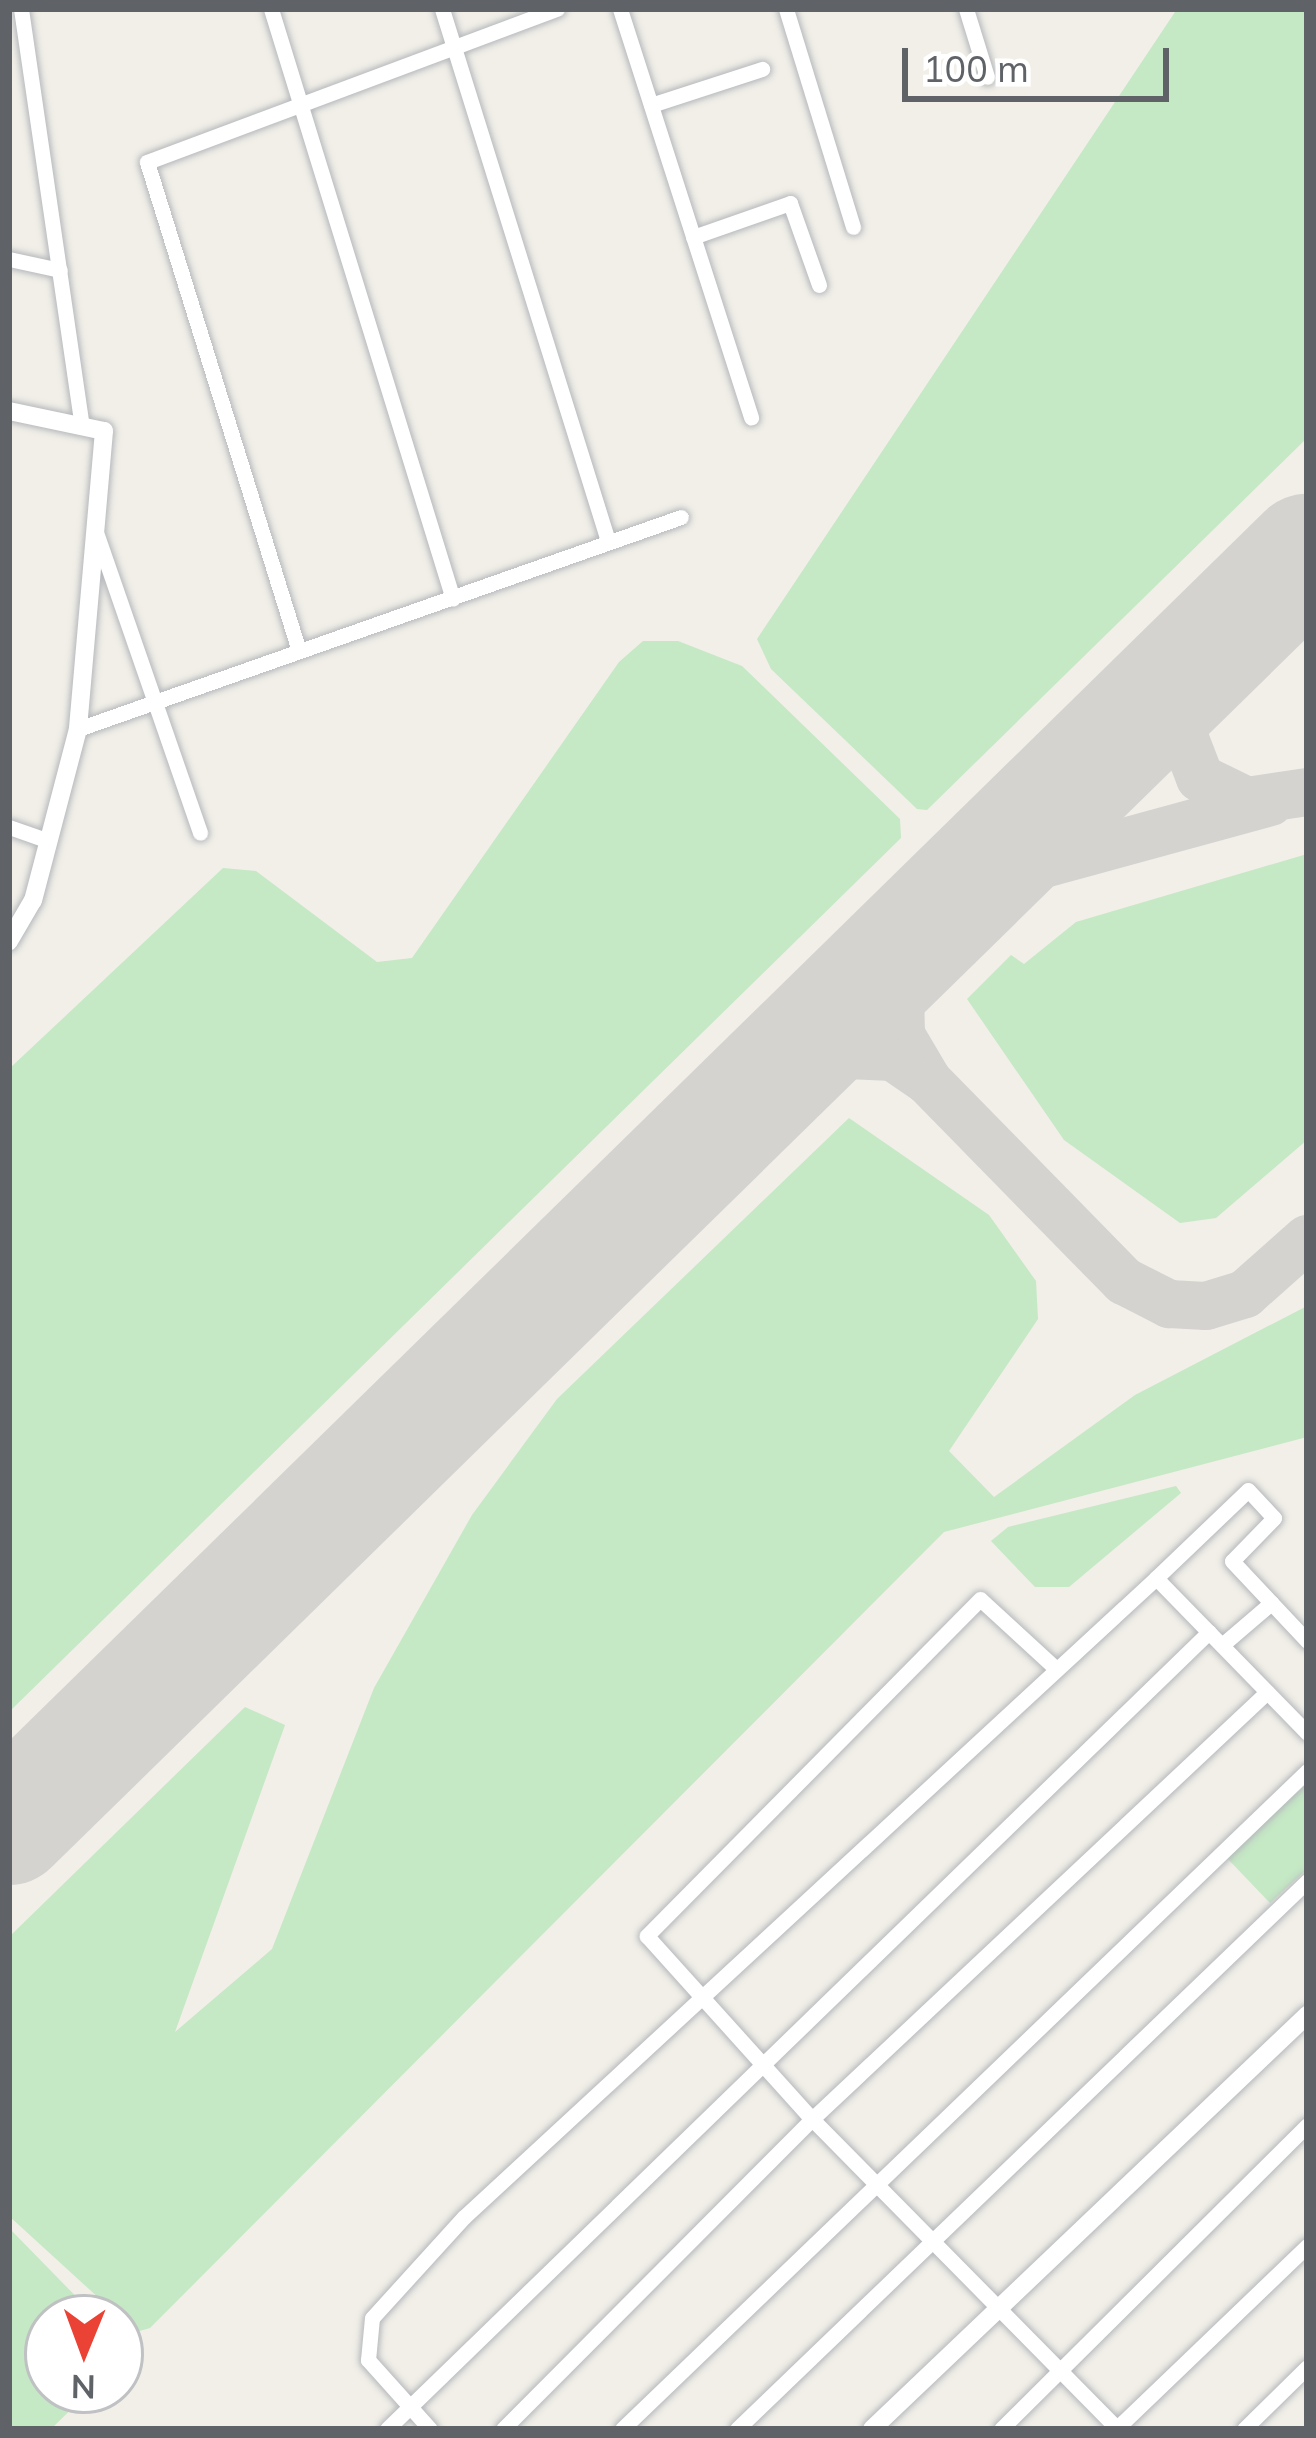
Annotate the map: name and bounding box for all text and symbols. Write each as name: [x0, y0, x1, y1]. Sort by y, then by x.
scale bar: [908, 24, 1175, 98]
text: 100 m: [923, 46, 1029, 91]
north arrow: [24, 2294, 144, 2414]
text: N: [71, 2367, 96, 2408]

